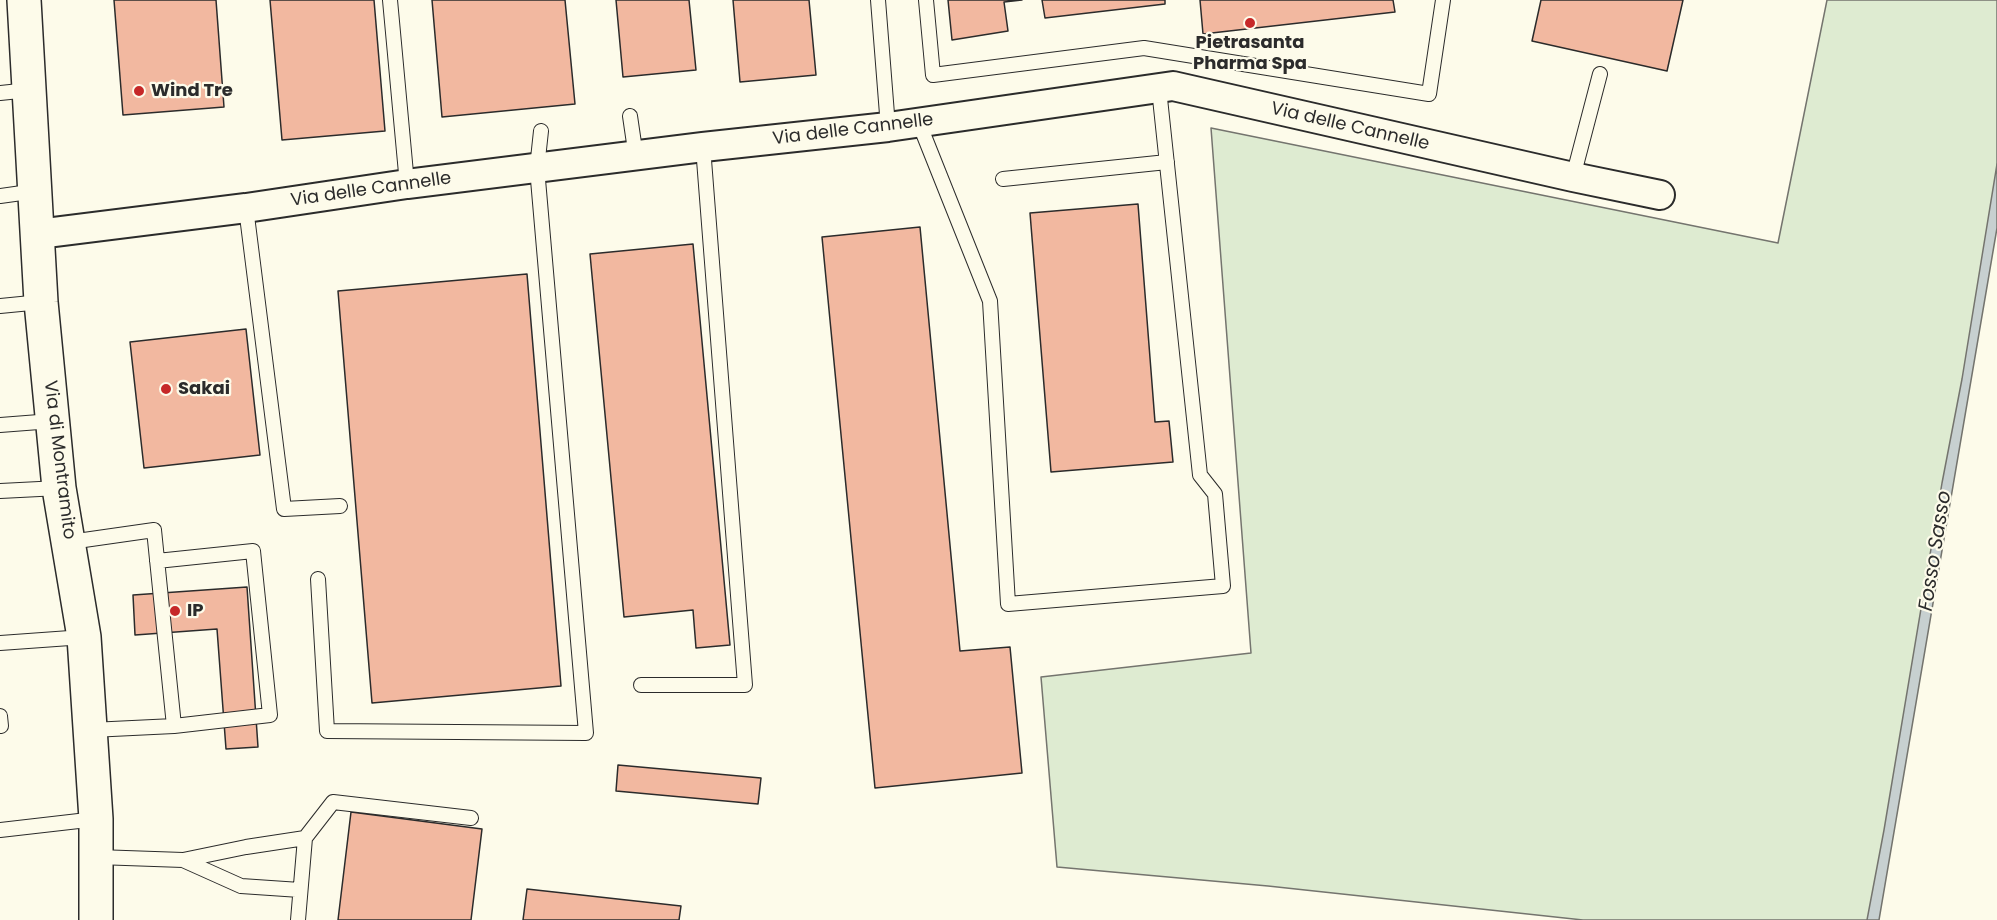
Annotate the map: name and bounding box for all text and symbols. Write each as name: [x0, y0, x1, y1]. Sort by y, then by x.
marker: Pietrasanta Pharma Spa: [1243, 16, 1257, 30]
place label: Pietrasanta Pharma Spa: [1193, 32, 1307, 74]
place label: Wind Tre: [151, 80, 233, 102]
marker: Wind Tre: [132, 84, 146, 98]
street label: Via delle Cannelle: [1269, 98, 1431, 156]
street label: Via delle Cannelle: [771, 109, 935, 151]
street label: Via delle Cannelle: [289, 168, 453, 212]
place label: Sakai: [178, 378, 230, 400]
street label: Via di Montramito: [39, 379, 79, 541]
marker: Sakai: [159, 382, 173, 396]
water label: Fosso Sasso: [1915, 489, 1957, 613]
place label: IP: [187, 600, 204, 622]
marker: IP: [168, 604, 182, 618]

